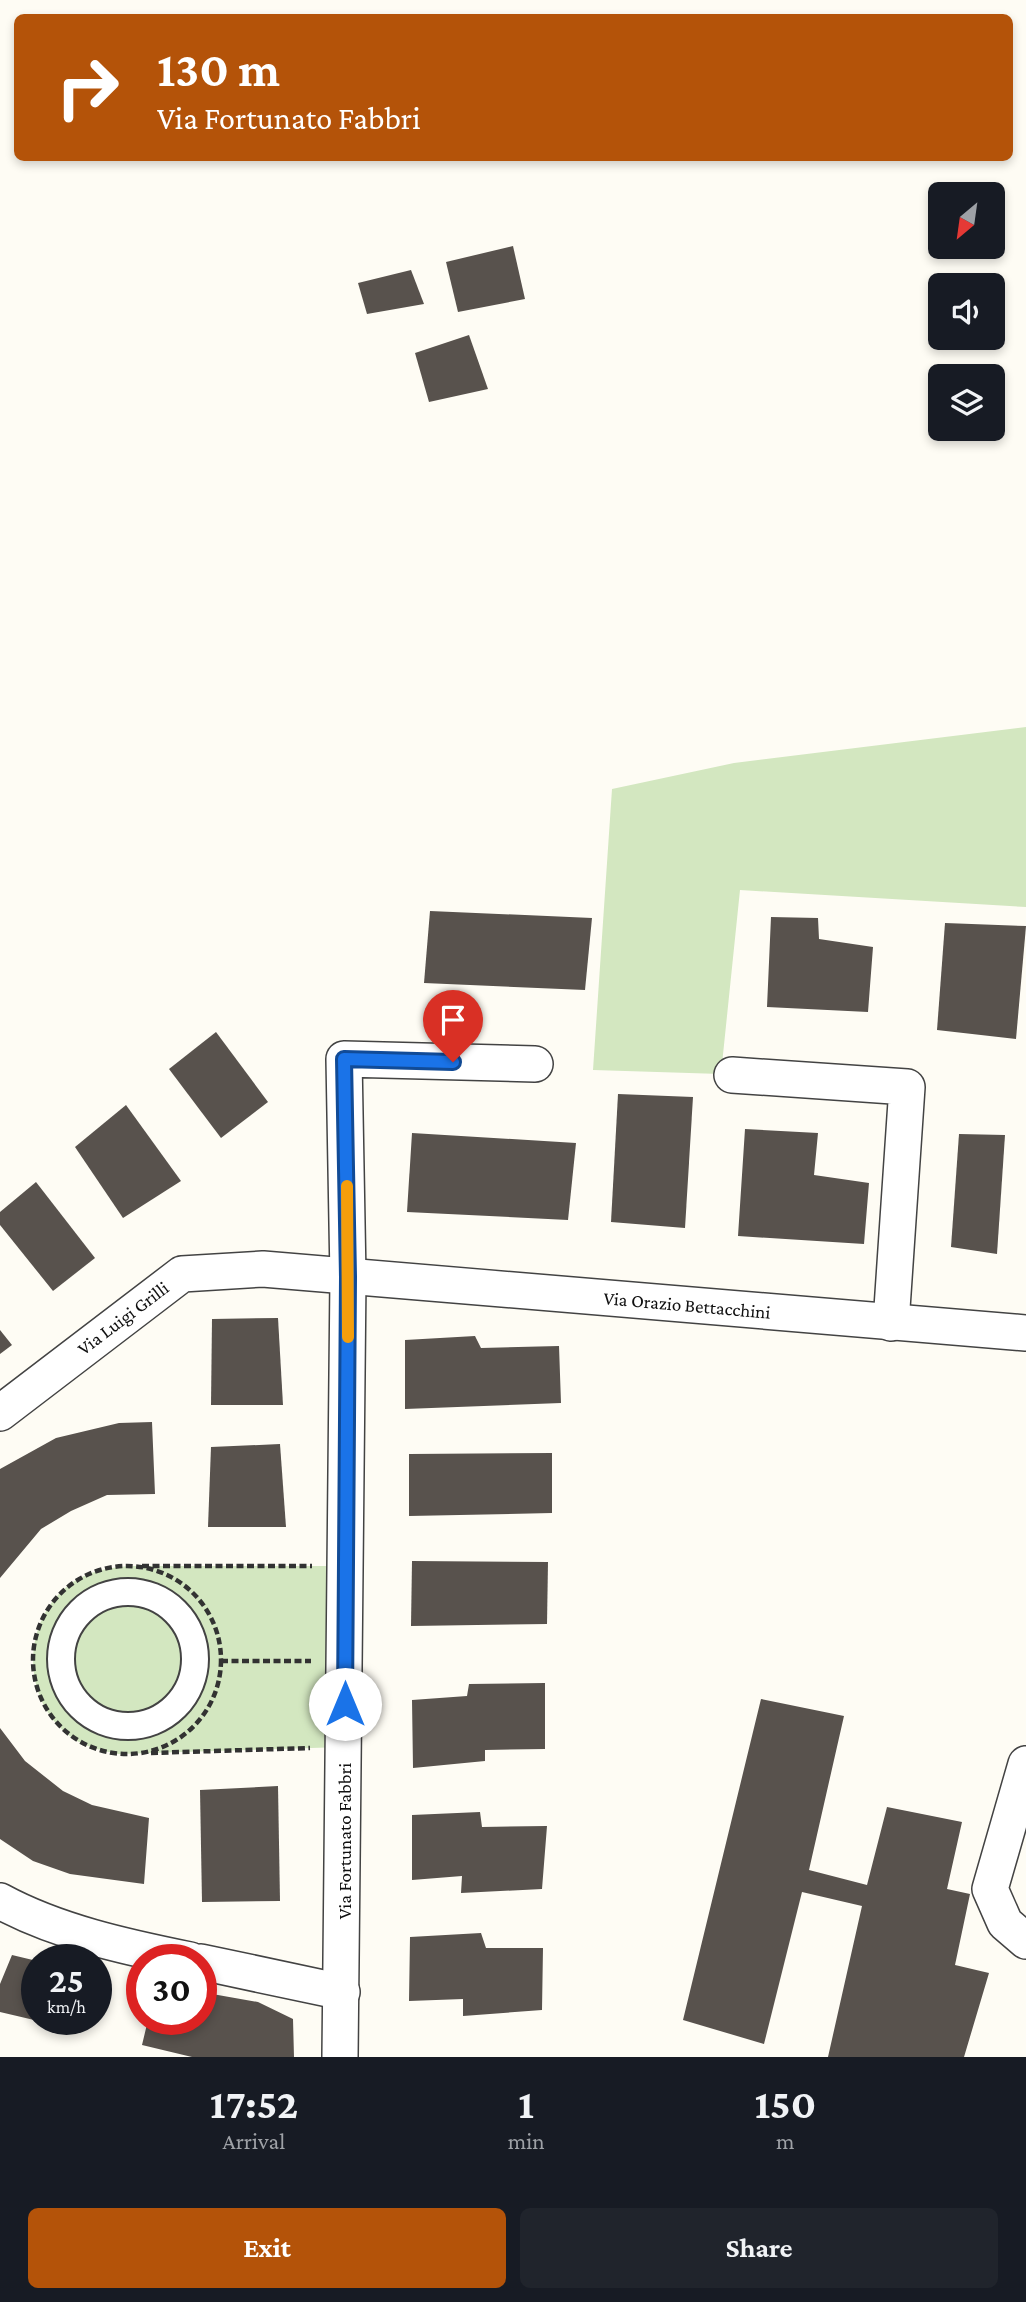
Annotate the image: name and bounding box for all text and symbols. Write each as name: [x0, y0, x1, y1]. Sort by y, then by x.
icon: right: [42, 42, 133, 133]
text: 130 m: [157, 42, 280, 97]
text: Via Fortunato Fabbri: [157, 100, 421, 136]
north arrow: [928, 182, 1004, 259]
map controls: [928, 182, 1005, 441]
button: sound: [928, 273, 1005, 350]
button: layers: [928, 364, 1005, 441]
pin: [423, 990, 483, 1062]
icon: arrive: [434, 1001, 472, 1039]
street label: Via Luigi Grilli: [73, 1277, 173, 1359]
street label: Via Orazio Bettacchini: [603, 1287, 771, 1323]
position arrow: [308, 1667, 382, 1741]
street label: Via Fortunato Fabbri: [334, 1763, 355, 1919]
speed limit sign: 30: [126, 1944, 217, 2035]
text: 25: [49, 1961, 84, 2000]
text: km/h: [47, 1997, 86, 2017]
text: 17:52: [210, 2080, 298, 2127]
text: 1: [518, 2080, 534, 2127]
text: 150: [754, 2080, 816, 2127]
text: Arrival: [223, 2128, 285, 2154]
text: min: [508, 2128, 545, 2154]
text: m: [776, 2128, 795, 2154]
button: Exit: [28, 2208, 506, 2288]
button: Share: [520, 2208, 998, 2288]

